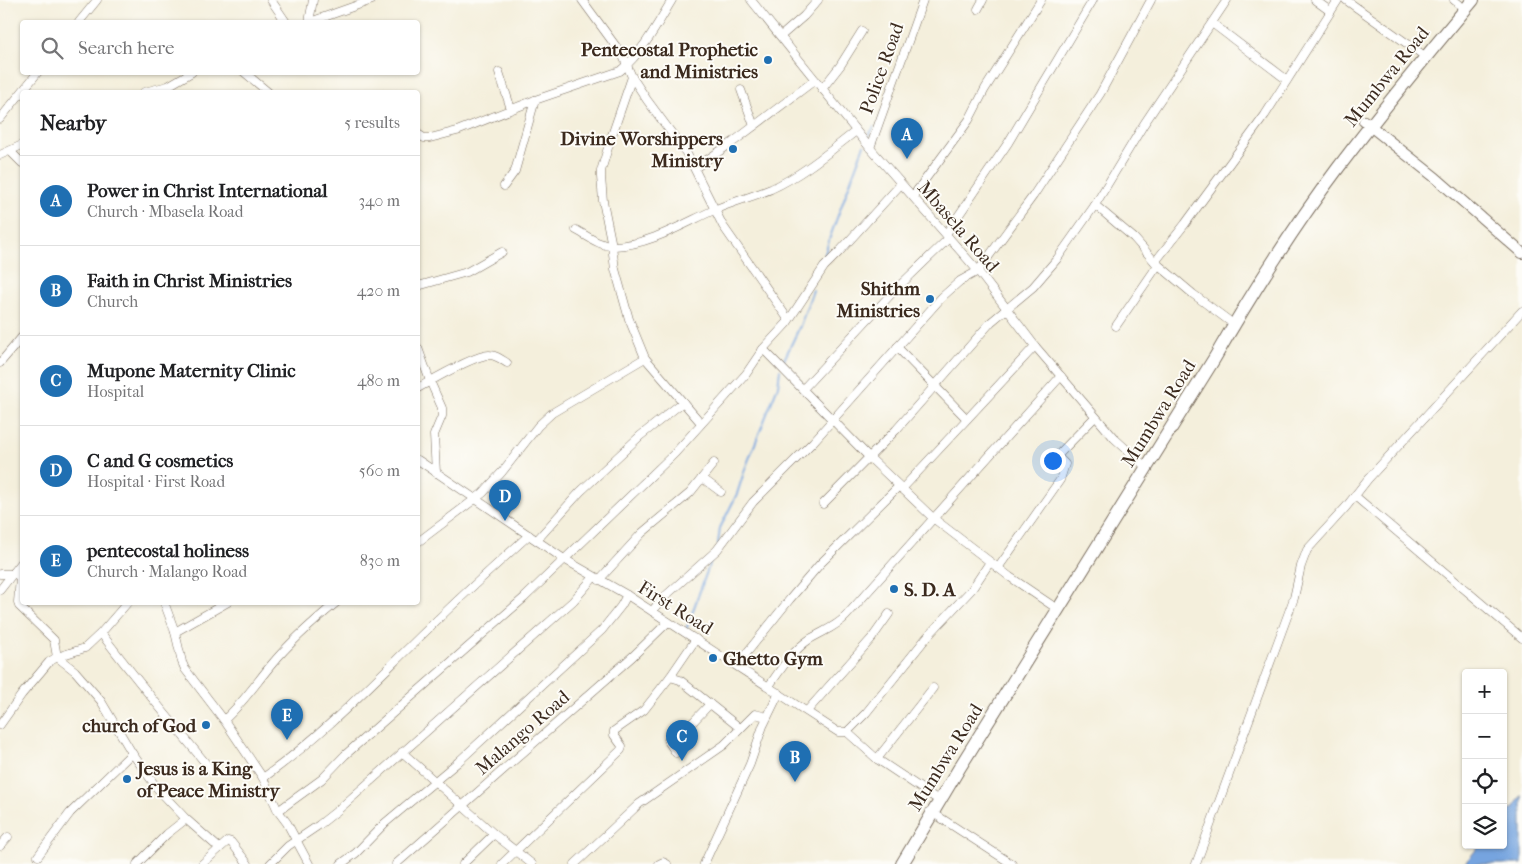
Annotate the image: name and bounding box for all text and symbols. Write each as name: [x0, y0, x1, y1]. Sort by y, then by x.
street label: Police Road: [855, 19, 909, 117]
search box: [20, 20, 420, 75]
street label: Mumbwa Road: [1340, 22, 1434, 131]
icon: search: [38, 34, 66, 62]
text: Search here: [78, 37, 174, 59]
place label: Pentecostal Prophetic and Ministries: [581, 39, 759, 83]
marker: Pentecostal Prophetic and Ministries: [762, 54, 774, 66]
text: Nearby: [40, 111, 106, 135]
text: 5 results: [344, 113, 400, 132]
pin: A: [891, 118, 923, 159]
place label: Divine Worshippers Ministry: [560, 128, 724, 172]
marker: Divine Worshippers Ministry: [727, 143, 739, 155]
street label: Mbasela Road: [913, 177, 1004, 277]
text: Power in Christ International: [87, 180, 328, 202]
text: A: [51, 191, 61, 210]
text: 340 m: [358, 191, 400, 210]
text: Church · Mbasela Road: [87, 202, 243, 221]
text: Faith in Christ Ministries: [87, 270, 292, 292]
place label: Shithm Ministries: [836, 278, 920, 322]
text: B: [51, 281, 61, 300]
text: 420 m: [357, 281, 400, 300]
text: Church: [87, 292, 138, 311]
marker: Shithm Ministries: [924, 293, 936, 305]
street label: Mumbwa Road: [1117, 355, 1201, 471]
text: Mupone Maternity Clinic: [87, 360, 296, 382]
text: C: [51, 371, 61, 390]
text: 480 m: [357, 371, 400, 390]
text: Hospital: [87, 382, 144, 401]
your location: [1040, 448, 1066, 474]
text: C and G cosmetics: [87, 450, 233, 472]
text: D: [50, 461, 62, 480]
text: 560 m: [359, 461, 400, 480]
text: Hospital · First Road: [87, 472, 225, 491]
pin: D: [489, 480, 521, 521]
text: pentecostal holiness: [87, 540, 249, 562]
text: E: [51, 551, 61, 570]
text: 830 m: [360, 551, 400, 570]
text: Church · Malango Road: [87, 562, 247, 581]
street label: First Road: [634, 576, 717, 640]
place label: S. D. A: [904, 579, 956, 601]
marker: S. D. A: [888, 583, 900, 595]
place label: Ghetto Gym: [723, 648, 823, 670]
marker: Ghetto Gym: [707, 652, 719, 664]
map controls: [1462, 669, 1507, 849]
button: +: [1462, 669, 1507, 714]
street label: Malango Road: [471, 686, 575, 780]
pin: E: [271, 699, 303, 740]
street label: Mumbwa Road: [904, 699, 988, 815]
button: −: [1462, 714, 1507, 759]
place label: church of God: [82, 715, 197, 737]
marker: church of God: [200, 719, 212, 731]
pin: C: [666, 720, 698, 761]
pin: B: [779, 741, 811, 782]
place label: Jesus is a King of Peace Ministry: [135, 758, 280, 802]
button: locate: [1462, 759, 1507, 804]
marker: Jesus is a King of Peace Ministry: [121, 773, 133, 785]
button: layers: [1462, 804, 1507, 849]

